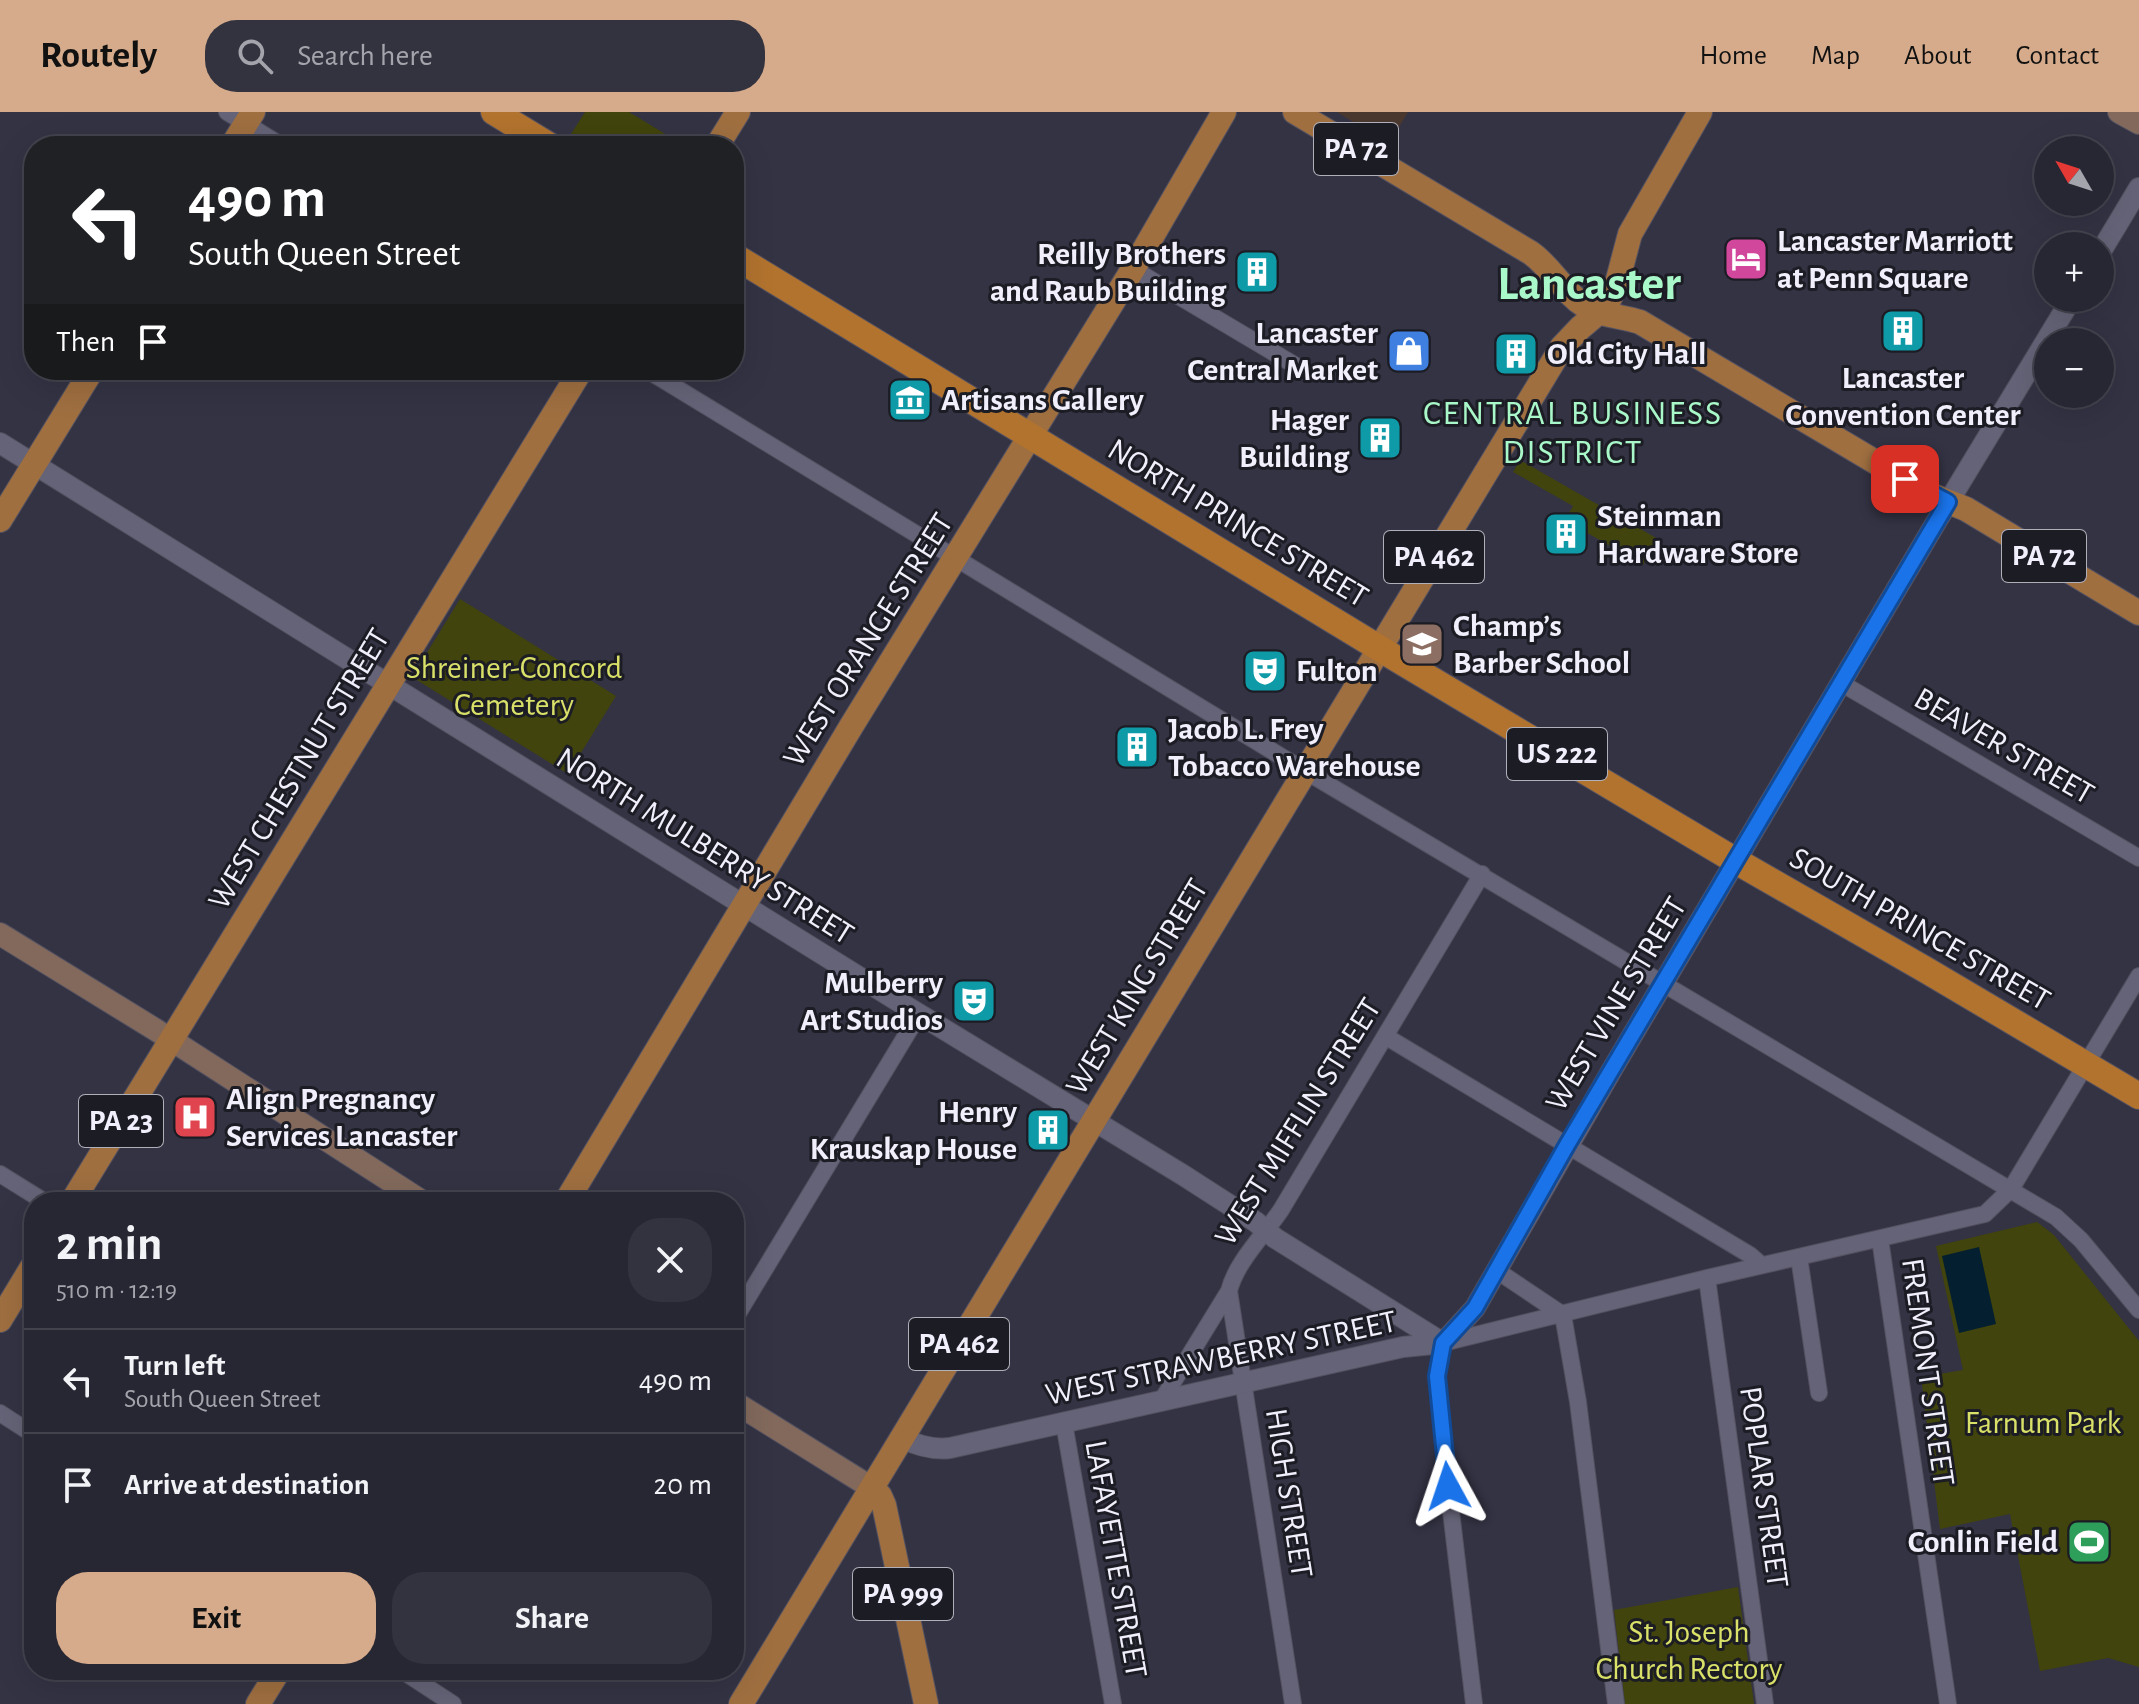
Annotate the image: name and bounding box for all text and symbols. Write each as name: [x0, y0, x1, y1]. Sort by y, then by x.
search box: [205, 20, 765, 92]
icon: search: [233, 34, 277, 78]
text: Routely: [40, 37, 157, 75]
text: Search here: [297, 41, 433, 71]
text: Home: [1700, 42, 1767, 70]
text: Map: [1811, 42, 1860, 70]
text: About: [1904, 42, 1972, 70]
text: Contact: [2016, 42, 2099, 70]
road number: PA 72: [1314, 123, 1398, 175]
north arrow: [2034, 136, 2114, 216]
map controls: [2034, 136, 2114, 408]
icon: left: [56, 168, 160, 272]
text: 490 m: [188, 171, 326, 227]
place label: Lancaster Marriott at Penn Square: [1777, 225, 2013, 294]
button: +: [2034, 232, 2114, 312]
hotel icon: Lancaster Marriott at Penn Square: [1722, 235, 1770, 283]
text: South Queen Street: [188, 236, 460, 272]
place label: Reilly Brothers and Raub Building: [990, 238, 1227, 307]
building icon: Reilly Brothers and Raub Building: [1233, 248, 1281, 296]
district label: Lancaster: [1497, 261, 1681, 309]
building icon: Lancaster Convention Center: [1879, 307, 1927, 355]
place label: Lancaster Central Market: [1187, 317, 1378, 386]
icon: arrive: [131, 320, 175, 364]
text: Then: [56, 327, 115, 357]
shop icon: Lancaster Central Market: [1385, 327, 1433, 375]
button: −: [2034, 328, 2114, 408]
building icon: Old City Hall: [1492, 330, 1540, 378]
place label: Old City Hall: [1547, 338, 1707, 370]
place label: Lancaster Convention Center: [1785, 362, 2021, 431]
museum icon: Artisans Gallery: [886, 376, 934, 424]
place label: Artisans Gallery: [941, 384, 1144, 416]
district label: CENTRAL BUSINESS DISTRICT: [1423, 397, 1723, 470]
place label: Hager Building: [1239, 404, 1350, 473]
building icon: Hager Building: [1356, 414, 1404, 462]
street label: NORTH PRINCE STREET: [1102, 433, 1374, 613]
pin: [1871, 445, 1939, 513]
icon: arrive: [1883, 457, 1927, 501]
place label: Steinman Hardware Store: [1597, 500, 1799, 569]
street label: WEST ORANGE STREET: [777, 507, 959, 772]
building icon: Steinman Hardware Store: [1542, 510, 1590, 558]
road number: PA 72: [2002, 530, 2086, 582]
road number: PA 462: [1384, 531, 1484, 583]
place label: Champ’s Barber School: [1453, 610, 1630, 679]
school or university icon: Champ’s Barber School: [1398, 620, 1446, 668]
street label: WEST CHESTNUT STREET: [203, 623, 396, 915]
theatre icon: Fulton: [1241, 647, 1289, 695]
park label: Shreiner-Concord Cemetery: [406, 652, 622, 721]
place label: Fulton: [1296, 655, 1378, 687]
street label: BEAVER STREET: [1909, 682, 2100, 810]
place label: Jacob L. Frey Tobacco Warehouse: [1168, 713, 1421, 782]
building icon: Jacob L. Frey Tobacco Warehouse: [1113, 723, 1161, 771]
road number: US 222: [1507, 728, 1607, 780]
street label: NORTH MULBERRY STREET: [551, 741, 859, 951]
street label: SOUTH PRINCE STREET: [1784, 842, 2056, 1017]
street label: WEST KING STREET: [1060, 873, 1214, 1101]
street label: WEST VINE STREET: [1540, 891, 1693, 1117]
place label: Mulberry Art Studios: [800, 967, 944, 1036]
theatre icon: Mulberry Art Studios: [950, 977, 998, 1025]
street label: WEST MIFFLIN STREET: [1209, 993, 1387, 1251]
place label: Align Pregnancy Services Lancaster: [226, 1083, 458, 1152]
hospital icon: Align Pregnancy Services Lancaster: [171, 1093, 219, 1141]
road number: PA 23: [79, 1095, 163, 1147]
place label: Henry Krauskap House: [810, 1096, 1018, 1165]
building icon: Henry Krauskap House: [1024, 1106, 1072, 1154]
button: close: [628, 1218, 712, 1302]
text: 2 min: [56, 1221, 163, 1269]
street label: FREMONT STREET: [1896, 1256, 1960, 1488]
text: 510 m · 12:19: [56, 1277, 177, 1303]
street label: WEST STRAWBERRY STREET: [1043, 1305, 1400, 1411]
road number: PA 462: [909, 1318, 1009, 1370]
text: Turn left: [124, 1351, 225, 1381]
icon: left: [56, 1359, 100, 1403]
text: 490 m: [639, 1366, 712, 1396]
street label: POPLAR STREET: [1734, 1384, 1794, 1590]
text: South Queen Street: [124, 1386, 321, 1412]
street label: HIGH STREET: [1260, 1406, 1318, 1580]
park label: Farnum Park: [1965, 1407, 2122, 1439]
street label: LAFAYETTE STREET: [1079, 1438, 1153, 1681]
position arrow: [1406, 1444, 1490, 1528]
icon: arrive: [56, 1463, 100, 1507]
text: Arrive at destination: [124, 1470, 370, 1500]
text: 20 m: [654, 1470, 712, 1500]
sports icon: Conlin Field: [2065, 1518, 2113, 1566]
place label: Conlin Field: [1908, 1526, 2058, 1558]
road number: PA 999: [853, 1568, 953, 1620]
button: Exit: [56, 1572, 376, 1664]
button: Share: [392, 1572, 712, 1664]
park label: St. Joseph Church Rectory: [1595, 1616, 1783, 1685]

